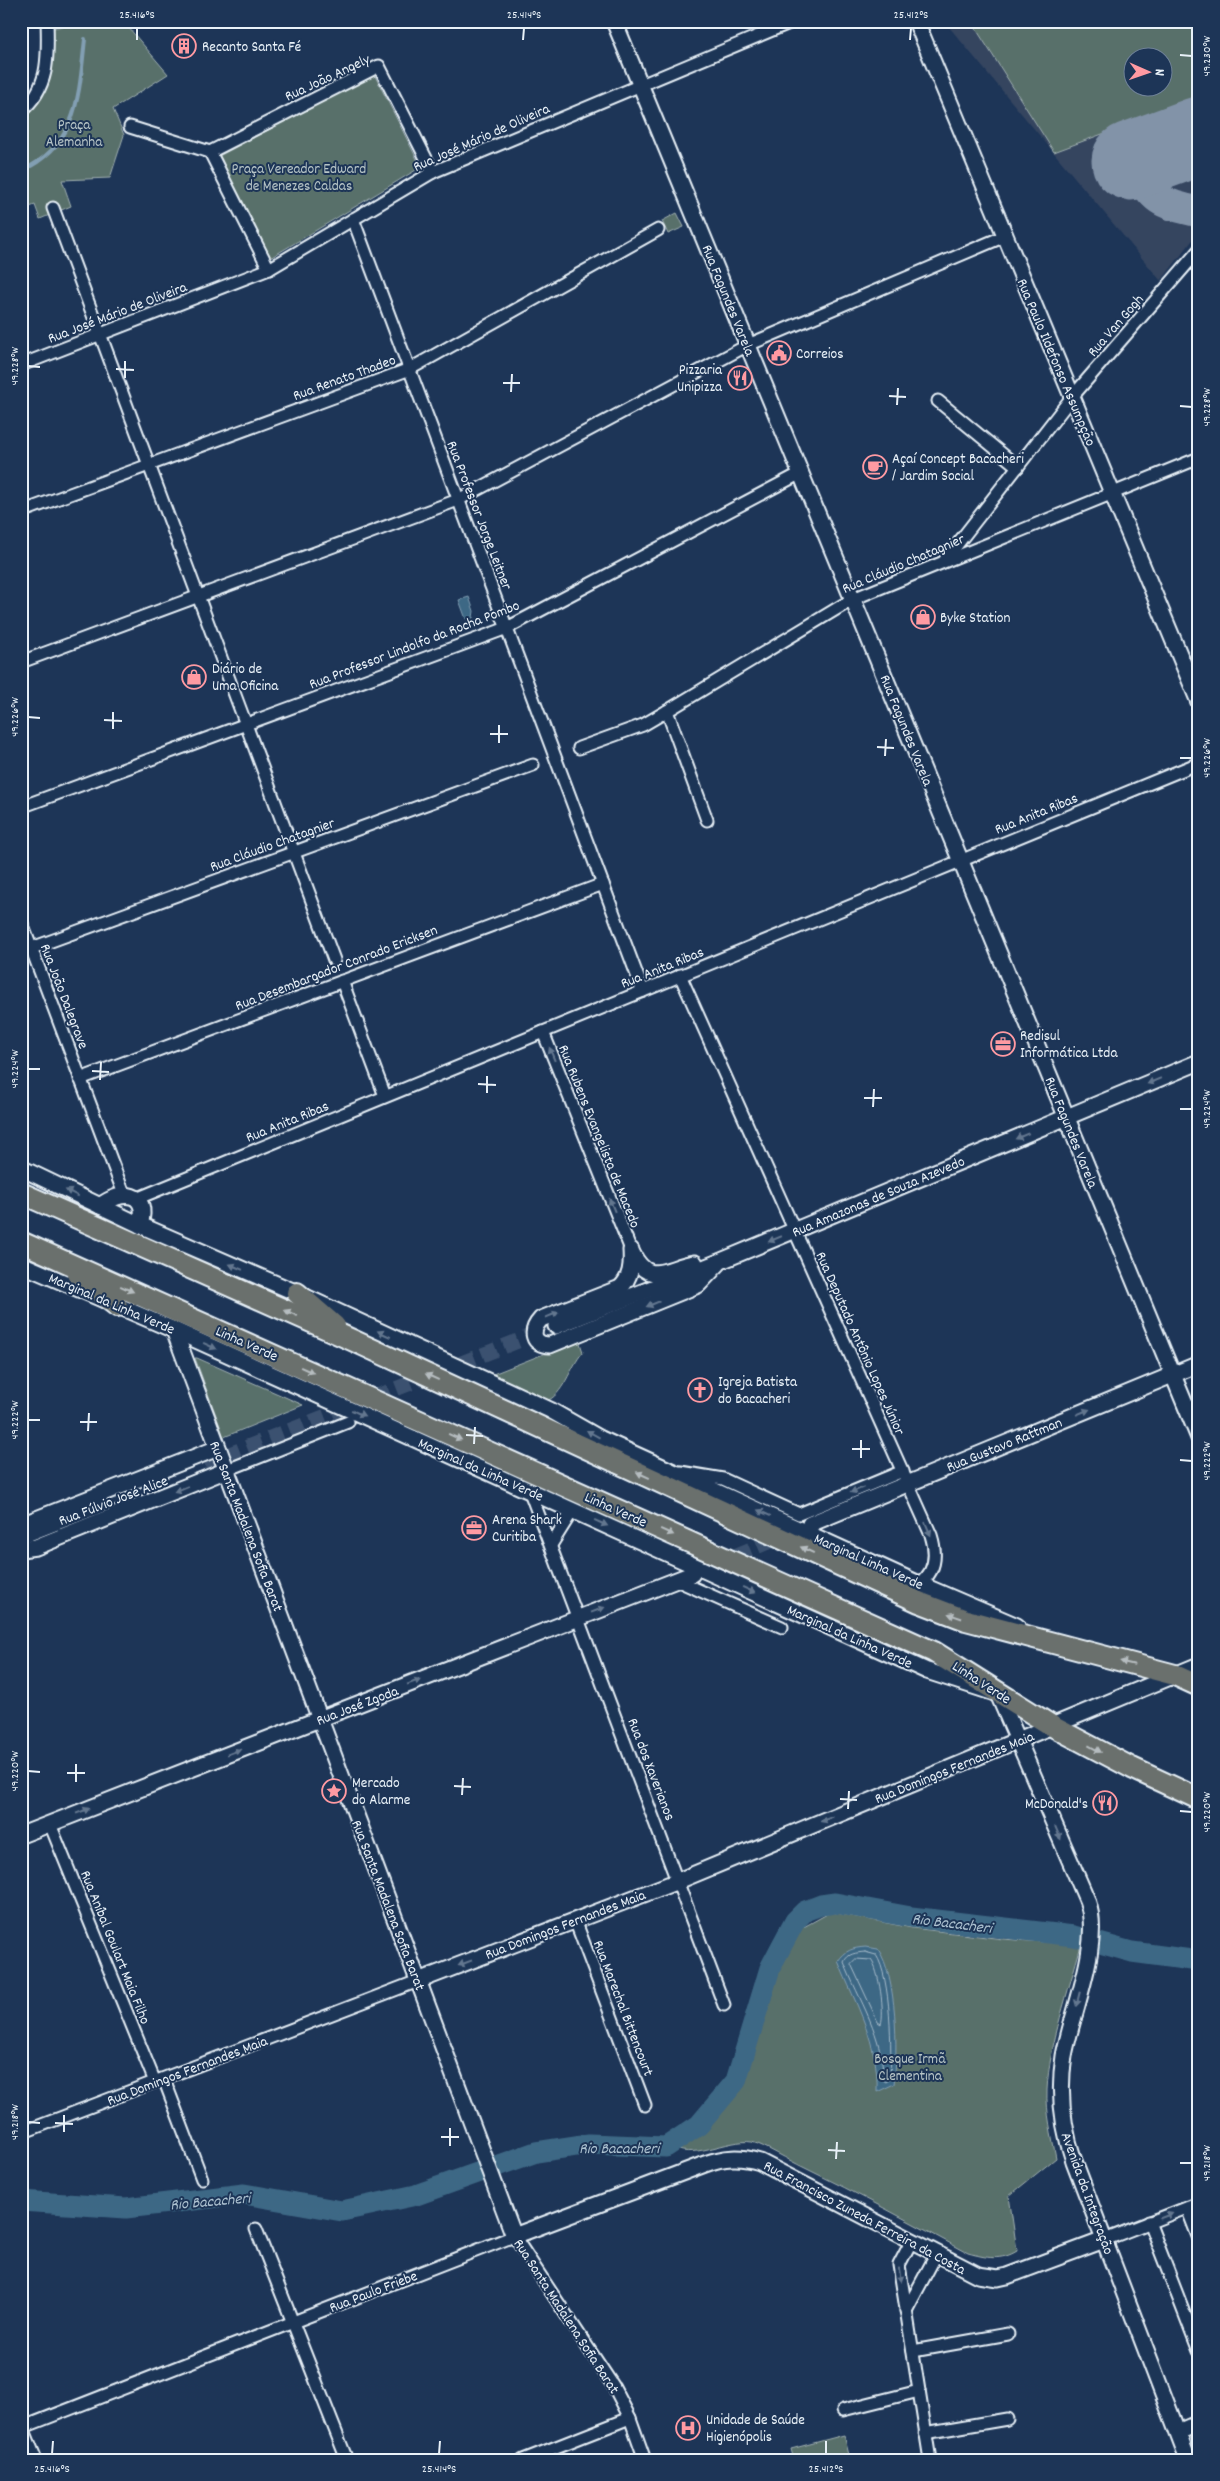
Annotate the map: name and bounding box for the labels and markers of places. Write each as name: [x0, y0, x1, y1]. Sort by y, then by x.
building icon: Recanto Santa Fé: [171, 33, 197, 59]
place label: Recanto Santa Fé: [202, 37, 301, 59]
public building icon: Correios: [766, 340, 792, 366]
place label: Correios: [796, 344, 844, 366]
place label: Pizzaria Unipizza: [677, 360, 723, 399]
restaurant icon: Pizzaria Unipizza: [727, 365, 753, 391]
place label: Açaí Concept Bacacheri / Jardim Social: [892, 449, 1024, 488]
cafe icon: Açaí Concept Bacacheri / Jardim Social: [862, 454, 888, 480]
shop icon: Byke Station: [910, 604, 936, 630]
place label: Byke Station: [940, 608, 1011, 630]
place label: Diário de Uma Oficina: [212, 659, 279, 698]
shop icon: Diário de Uma Oficina: [181, 664, 207, 690]
place label: Redisul Informática Ltda: [1020, 1026, 1118, 1065]
office icon: Redisul Informática Ltda: [990, 1031, 1016, 1057]
place label: Igreja Batista do Bacacheri: [718, 1372, 798, 1411]
church icon: Igreja Batista do Bacacheri: [687, 1377, 713, 1403]
place label: Arena Shark Curitiba: [492, 1510, 562, 1549]
office icon: Arena Shark Curitiba: [461, 1515, 487, 1541]
place label: Mercado do Alarme: [352, 1773, 411, 1812]
place icon: Mercado do Alarme: [321, 1778, 347, 1804]
restaurant icon: McDonald's: [1092, 1790, 1118, 1816]
place label: McDonald's: [1025, 1794, 1088, 1816]
place label: Unidade de Saúde Higienópolis: [706, 2410, 805, 2449]
hospital icon: Unidade de Saúde Higienópolis: [675, 2415, 701, 2441]

